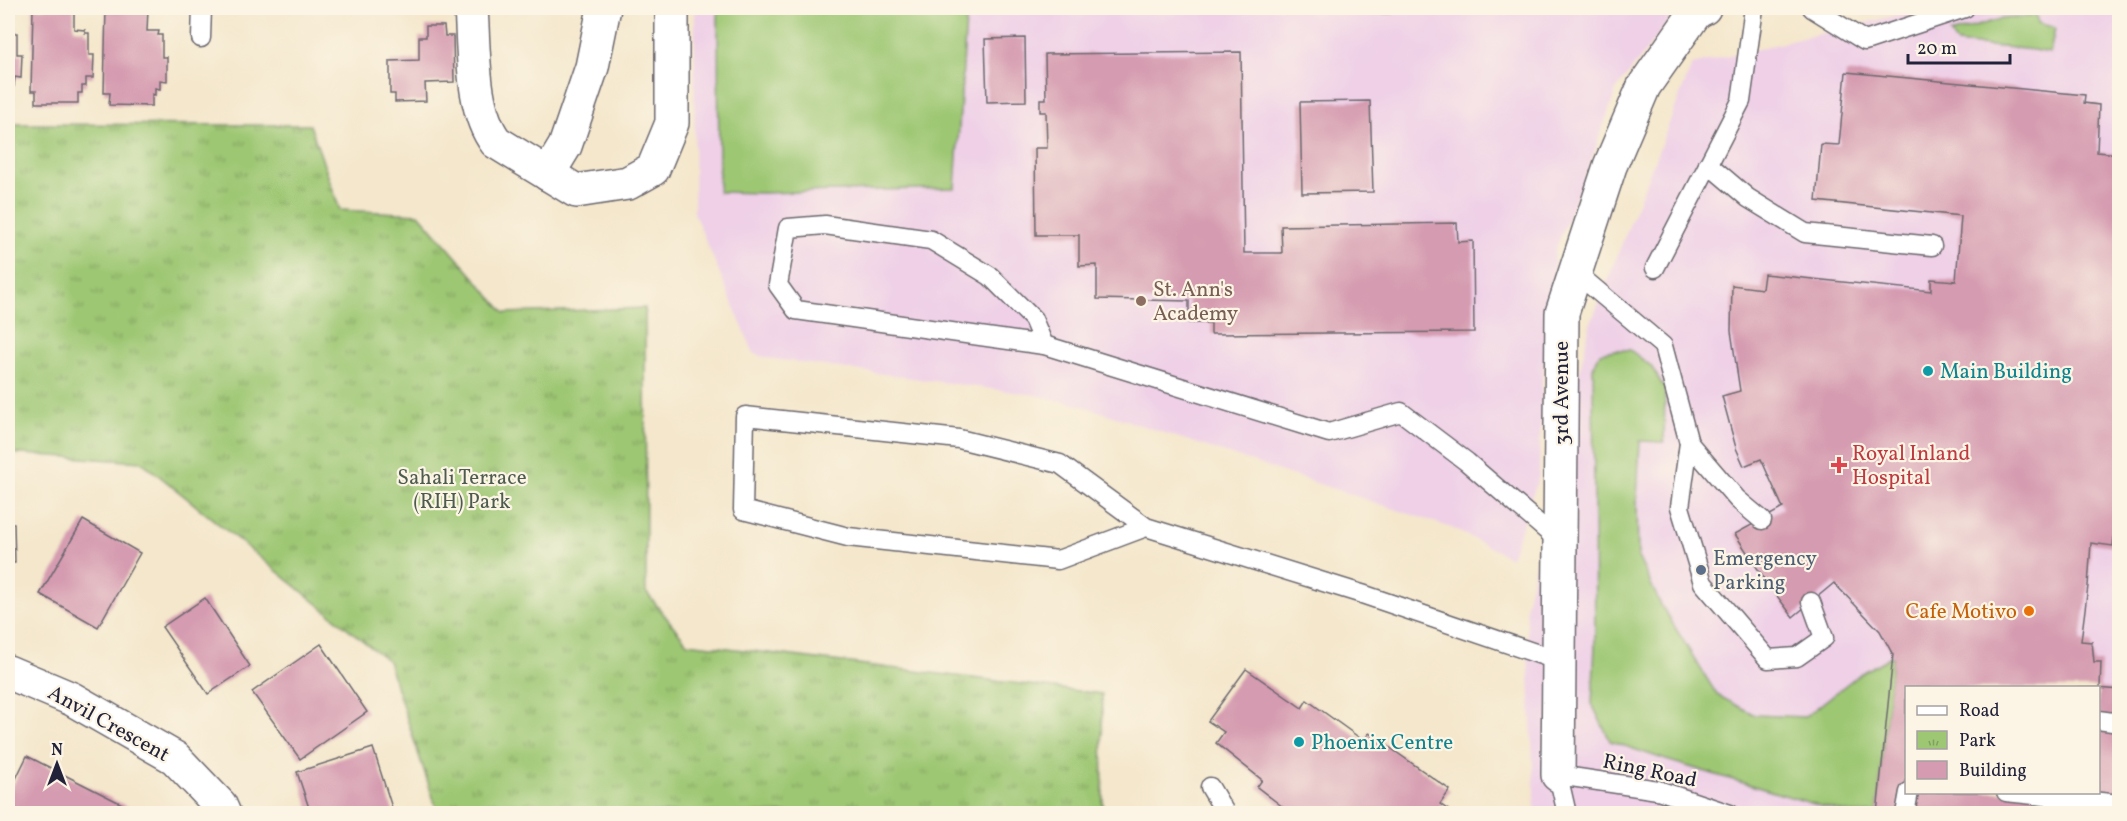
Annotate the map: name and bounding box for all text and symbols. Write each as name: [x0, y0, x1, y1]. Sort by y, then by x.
scale bar: [1908, 27, 2010, 65]
text: 20 m: [1917, 37, 1957, 62]
place label: St. Ann's Academy: [1153, 276, 1239, 329]
marker: St. Ann's Academy: [1134, 294, 1148, 308]
street label: 3rd Avenue: [1548, 341, 1577, 445]
place label: Main Building: [1940, 358, 2072, 387]
marker: Main Building: [1921, 364, 1935, 378]
place label: Royal Inland Hospital: [1852, 440, 1970, 493]
marker: Royal Inland Hospital: [1830, 456, 1848, 474]
park label: Sahali Terrace (RIH) Park: [397, 464, 527, 517]
place label: Emergency Parking: [1713, 545, 1818, 598]
marker: Emergency Parking: [1694, 563, 1708, 577]
place label: Cafe Motivo: [1905, 598, 2017, 627]
marker: Cafe Motivo: [2022, 604, 2036, 618]
street label: Anvil Crescent: [42, 679, 174, 770]
legend: [1905, 686, 2100, 794]
text: Road: [1959, 699, 2000, 724]
place label: Phoenix Centre: [1311, 729, 1453, 758]
text: Park: [1959, 729, 1996, 754]
north arrow: [27, 734, 87, 794]
marker: Phoenix Centre: [1292, 735, 1306, 749]
text: N: [51, 740, 63, 762]
street label: Ring Road: [1600, 747, 1699, 796]
text: Building: [1959, 759, 2027, 784]

